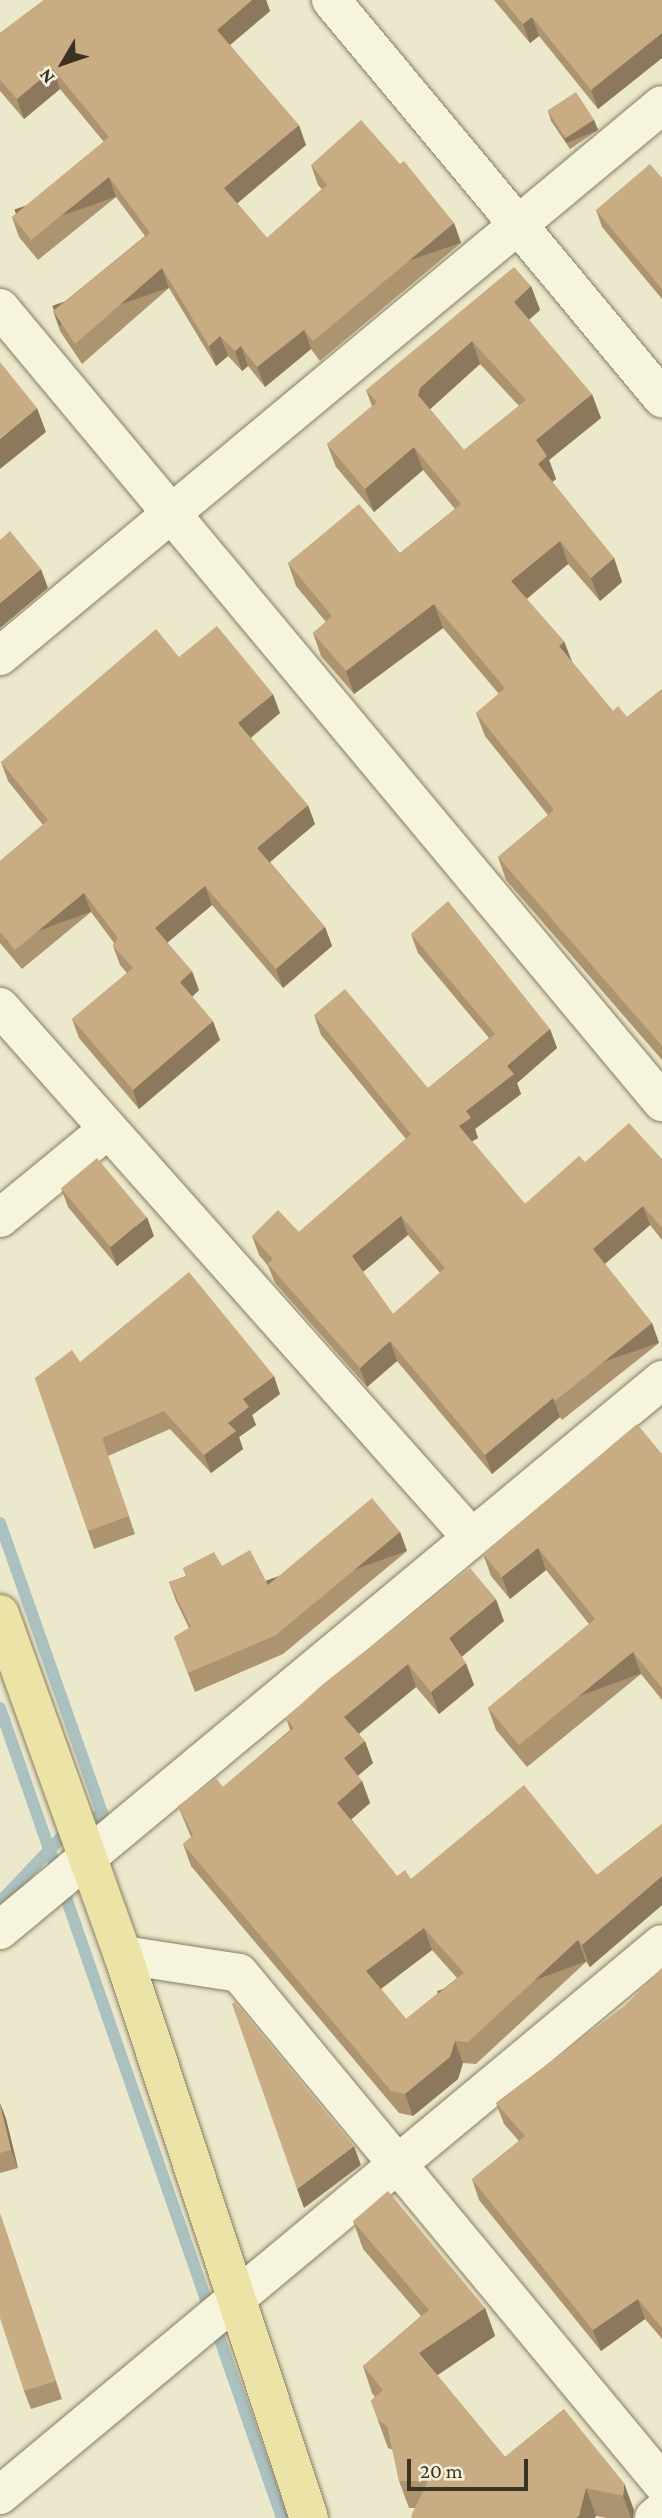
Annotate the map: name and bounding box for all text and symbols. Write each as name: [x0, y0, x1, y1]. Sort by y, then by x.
north arrow: [28, 28, 98, 98]
text: N: [34, 65, 59, 88]
scale bar: [410, 2444, 531, 2488]
text: 20 m: [420, 2459, 463, 2483]

